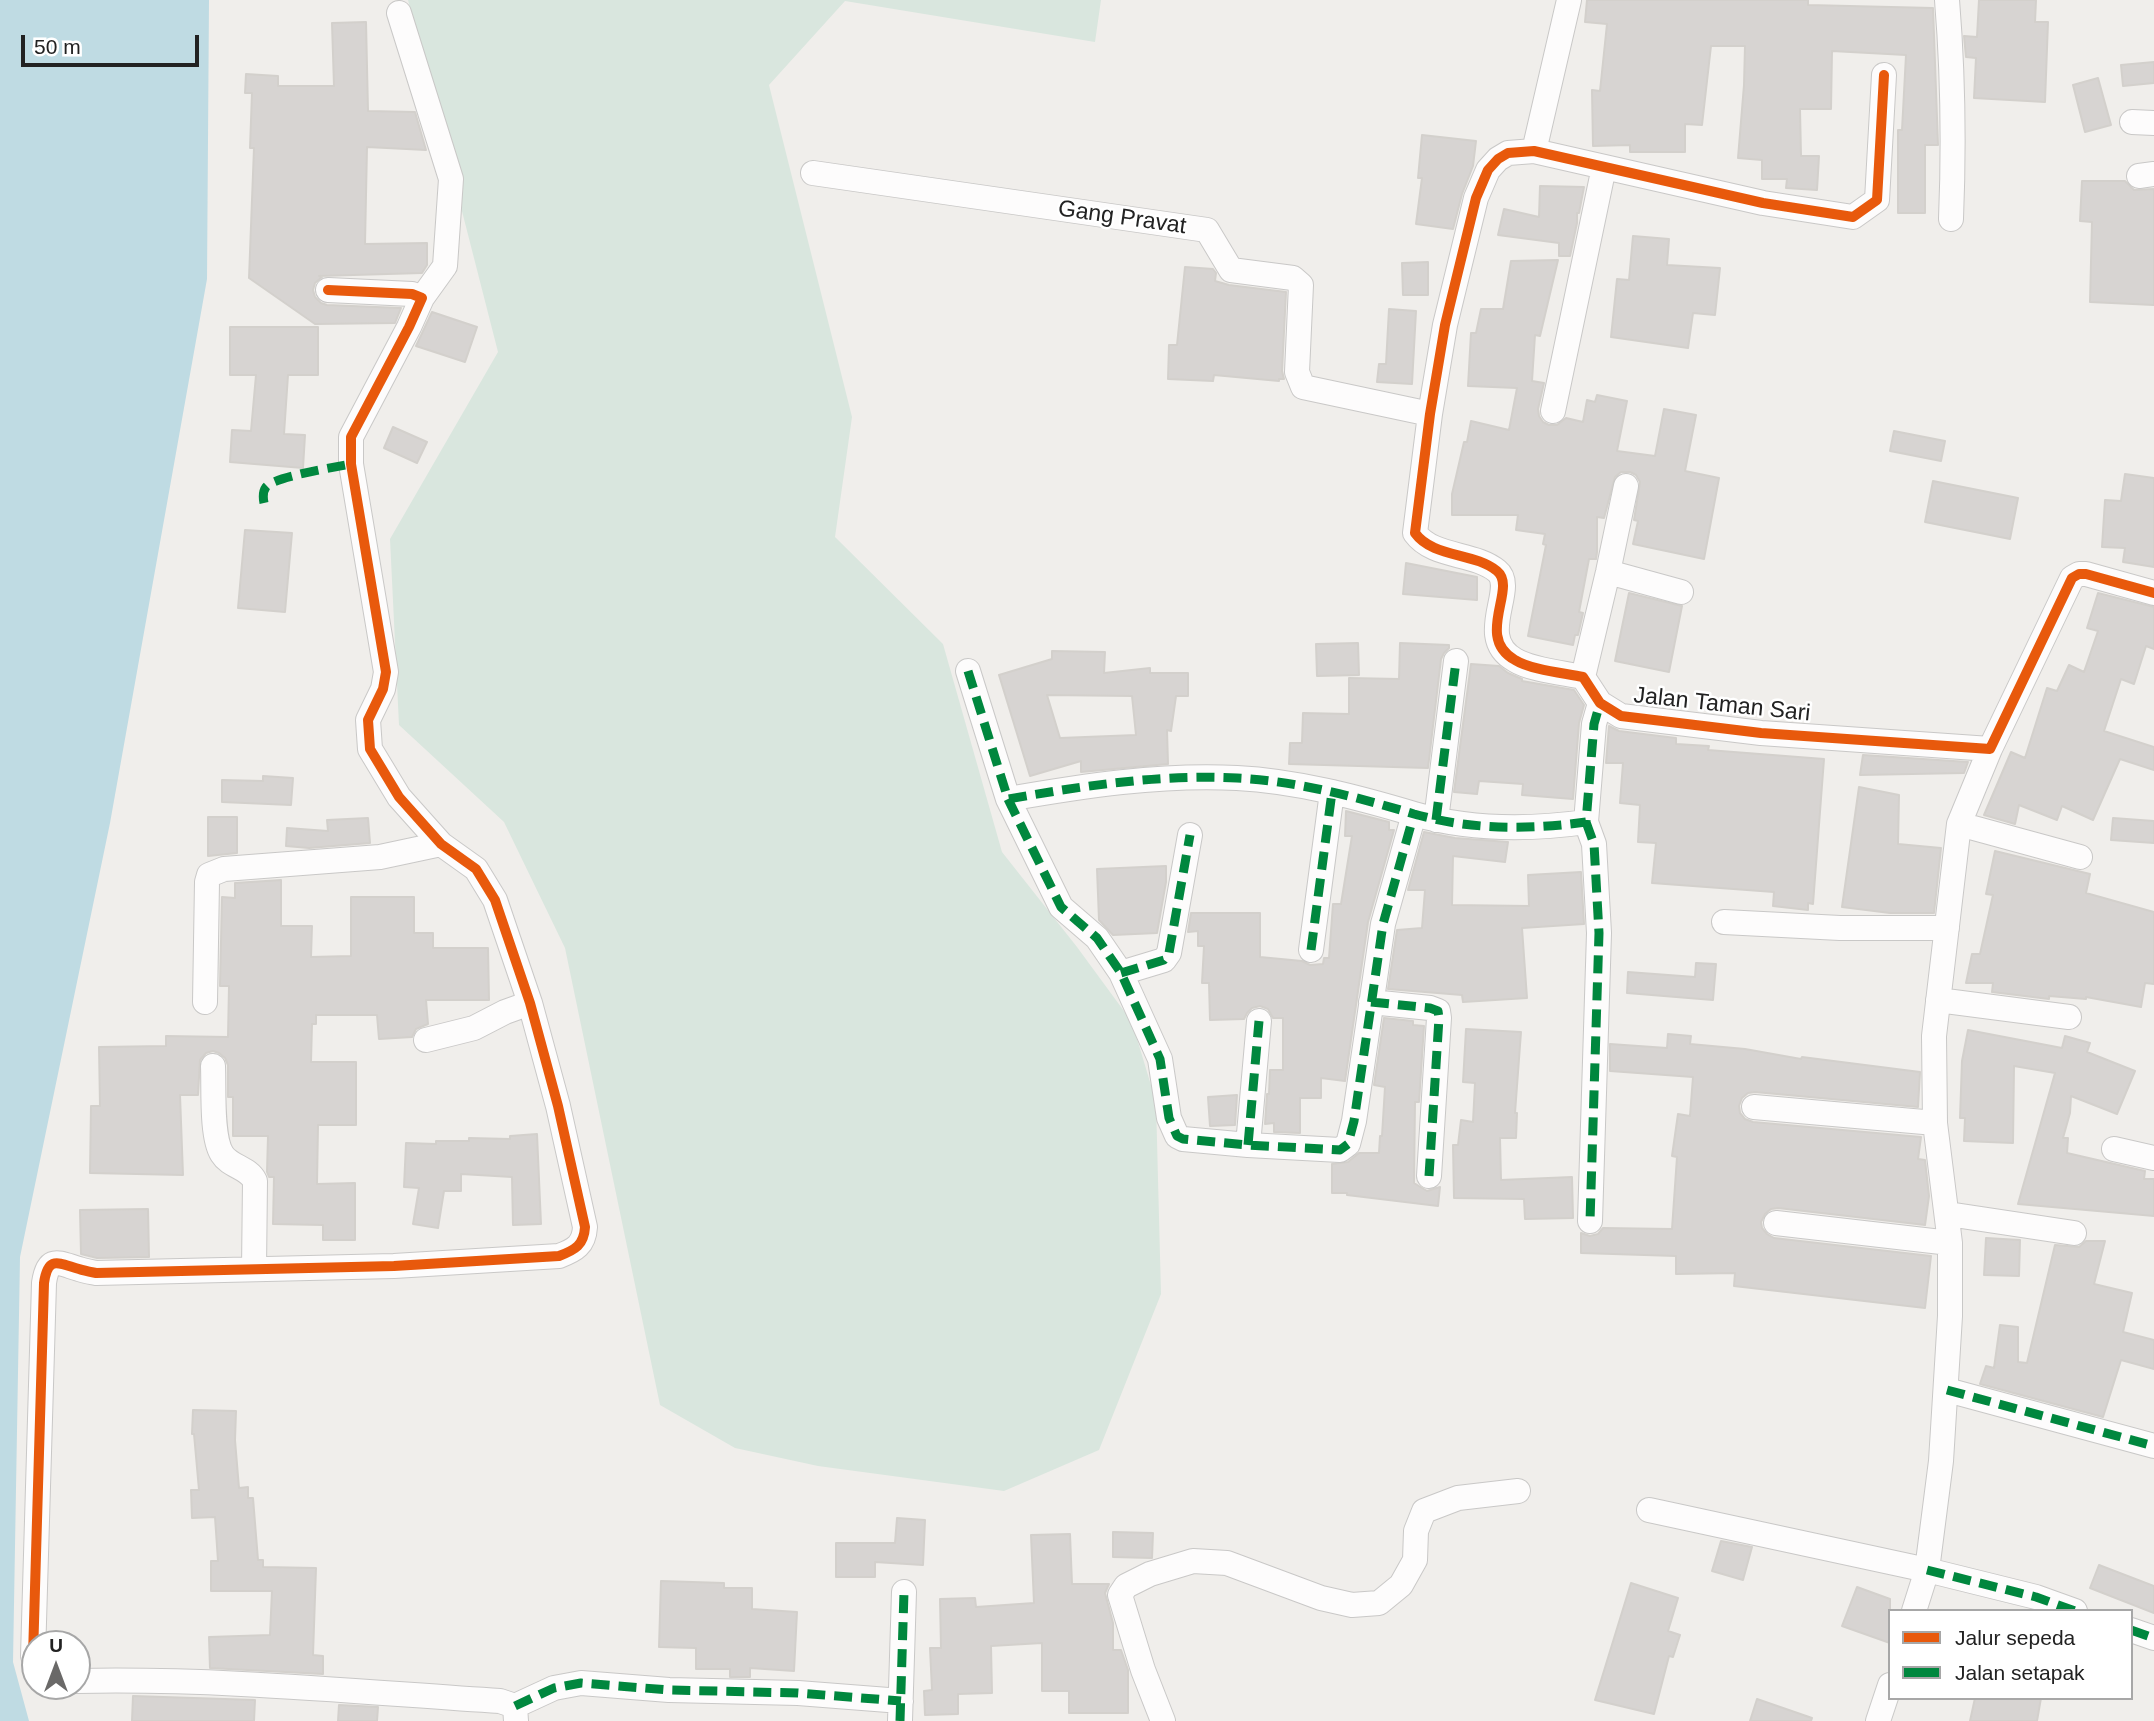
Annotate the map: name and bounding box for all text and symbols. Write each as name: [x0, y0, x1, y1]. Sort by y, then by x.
scale bar: [24, 21, 203, 65]
text: 50 m: [34, 35, 81, 58]
street label: Gang Pravat: [1056, 195, 1188, 241]
street label: Jalan Taman Sari: [1632, 682, 1812, 728]
legend: [1888, 1609, 2133, 1700]
text: Jalur sepeda: [1955, 1626, 2075, 1649]
north arrow: [21, 1630, 91, 1700]
text: U: [49, 1635, 63, 1656]
text: Jalan setapak: [1955, 1661, 2085, 1684]

